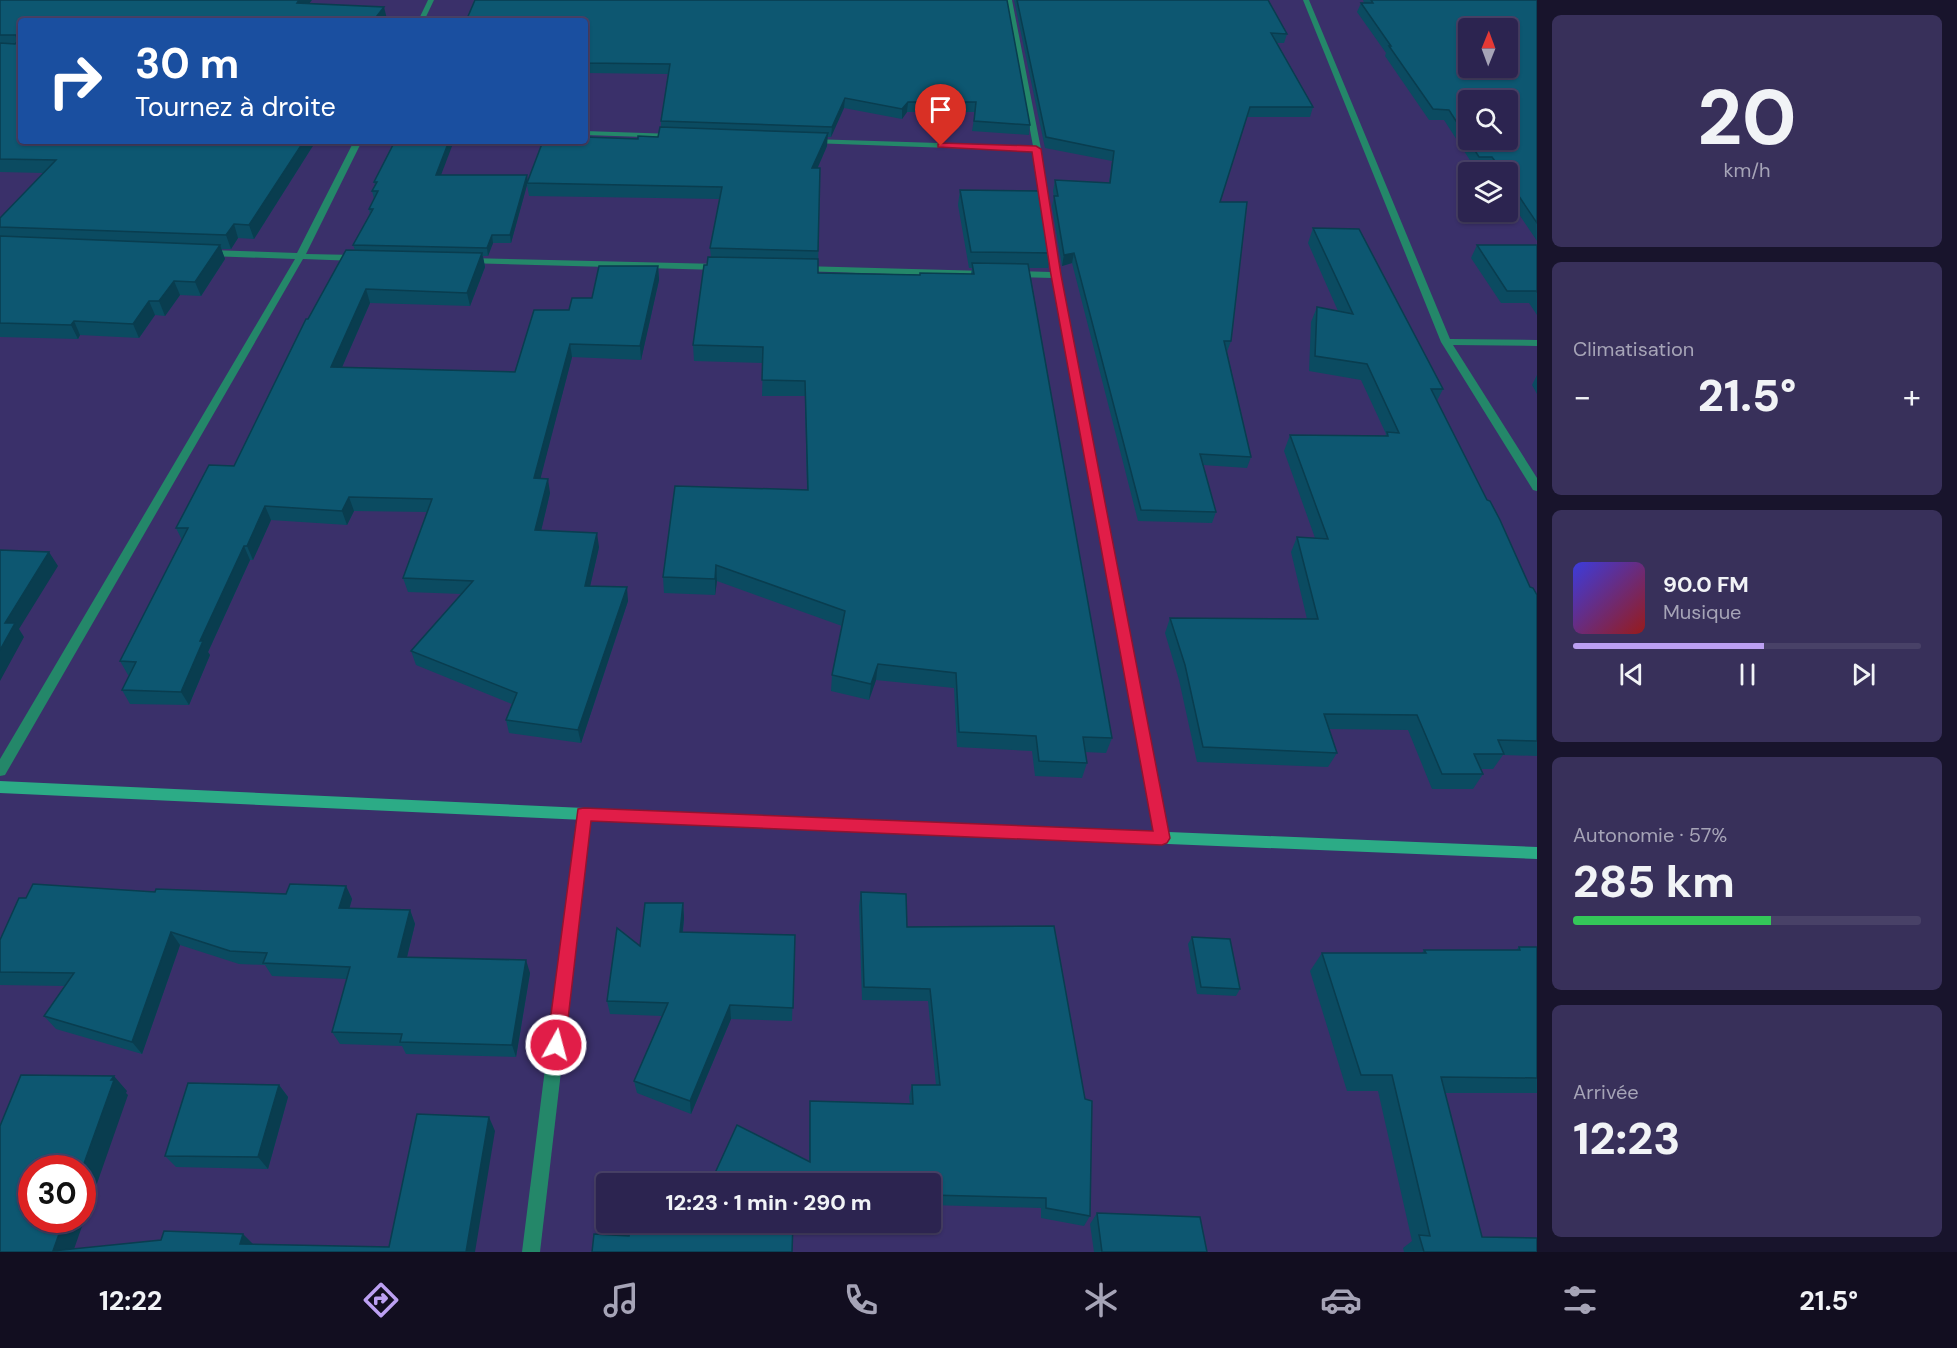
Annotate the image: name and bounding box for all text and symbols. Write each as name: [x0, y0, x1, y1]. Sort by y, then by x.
north arrow: [1458, 18, 1518, 78]
map controls: [1458, 18, 1518, 222]
text: 30 m: [135, 36, 239, 91]
icon: right: [36, 42, 114, 120]
text: 20: [1697, 67, 1797, 168]
pin: [915, 84, 966, 146]
text: Tournez à droite: [135, 89, 336, 124]
button: search: [1458, 90, 1518, 150]
icon: arrive: [924, 93, 957, 126]
text: km/h: [1723, 157, 1771, 183]
button: layers: [1458, 162, 1518, 222]
text: Climatisation: [1573, 336, 1694, 362]
text: 21.5°: [1698, 366, 1796, 425]
text: −: [1573, 375, 1591, 418]
text: +: [1903, 375, 1921, 418]
text: 90.0 FM: [1663, 570, 1749, 599]
text: Musique: [1663, 599, 1741, 625]
icon: previous: [1615, 658, 1648, 691]
icon: pause: [1731, 658, 1764, 691]
icon: next: [1847, 658, 1880, 691]
text: Autonomie · 57%: [1573, 822, 1727, 848]
text: 285 km: [1573, 852, 1735, 911]
position arrow: [524, 1013, 588, 1077]
text: Arrivée: [1573, 1079, 1639, 1105]
text: 12:23: [1573, 1109, 1681, 1168]
speed limit sign: 30: [18, 1155, 96, 1233]
text: 12:23 · 1 min · 290 m: [665, 1188, 872, 1217]
icon: directions: [360, 1279, 402, 1321]
icon: music: [600, 1279, 642, 1321]
icon: phone: [840, 1279, 882, 1321]
icon: climate: [1080, 1279, 1122, 1321]
icon: car: [1320, 1279, 1362, 1321]
icon: filters: [1559, 1279, 1601, 1321]
text: 12:22: [99, 1283, 162, 1318]
text: 21.5°: [1799, 1283, 1858, 1318]

